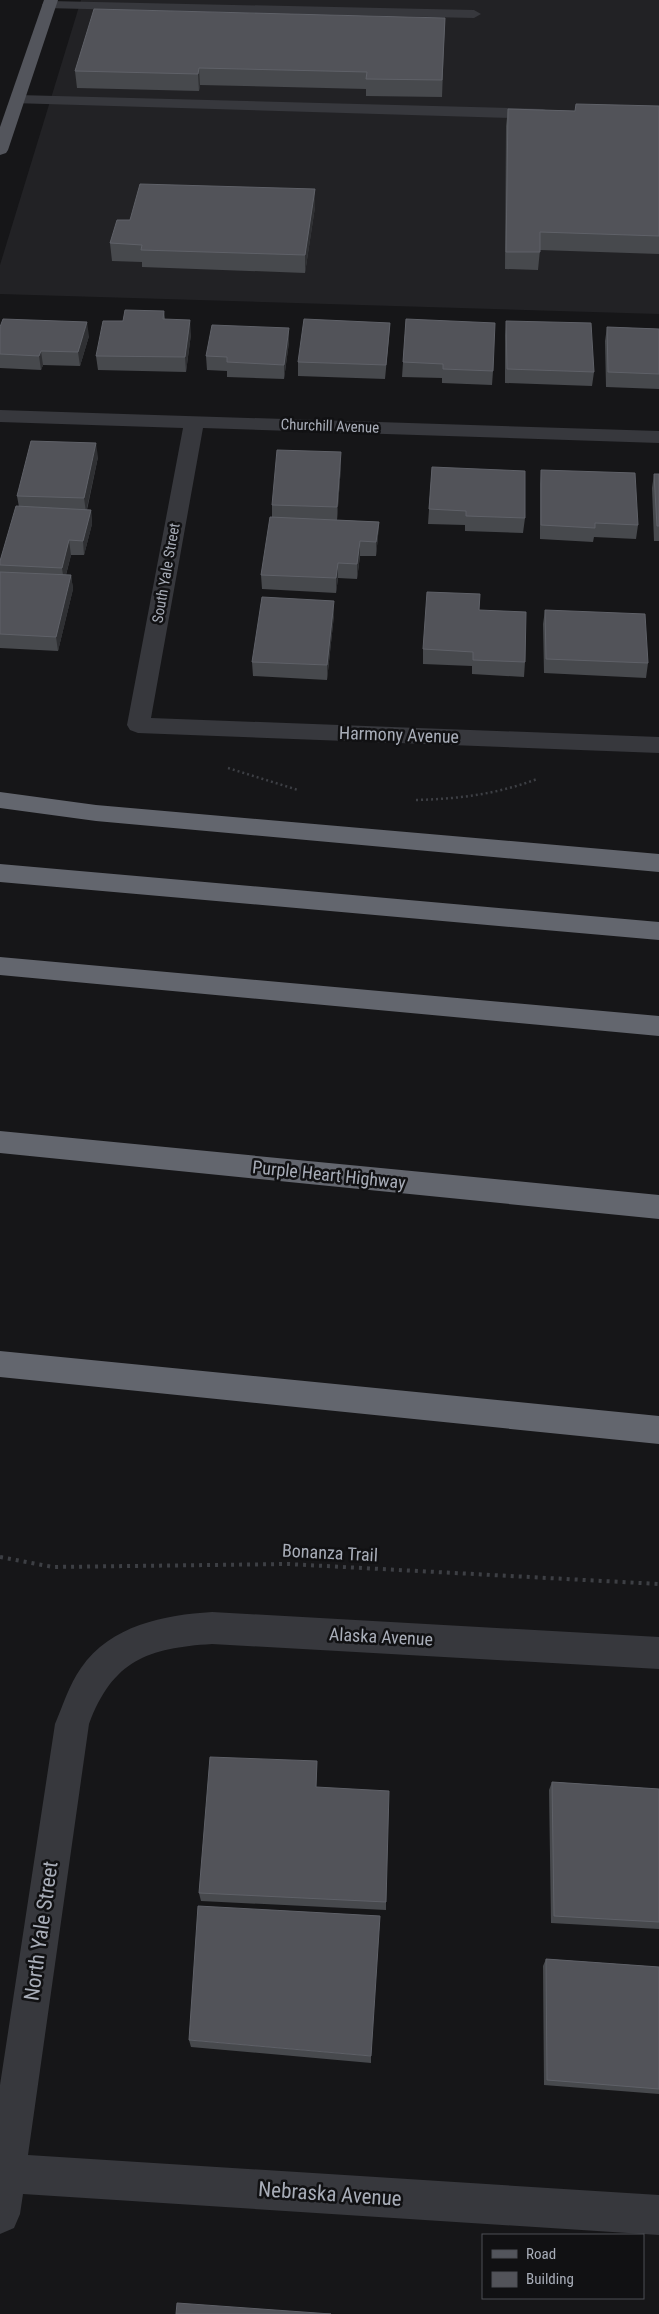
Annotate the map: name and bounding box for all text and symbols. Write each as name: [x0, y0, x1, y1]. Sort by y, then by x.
street label: Churchill Avenue: [280, 415, 380, 437]
street label: South Yale Street: [148, 522, 184, 624]
street label: Harmony Avenue: [339, 722, 459, 747]
street label: Purple Heart Highway: [251, 1156, 407, 1193]
street label: Bonanza Trail: [282, 1540, 378, 1565]
street label: Alaska Avenue: [329, 1623, 434, 1650]
street label: North Yale Street: [19, 1860, 63, 2002]
street label: Nebraska Avenue: [258, 2177, 403, 2211]
legend: [482, 2234, 644, 2299]
text: Road: [526, 2245, 556, 2263]
text: Building: [526, 2270, 574, 2288]

